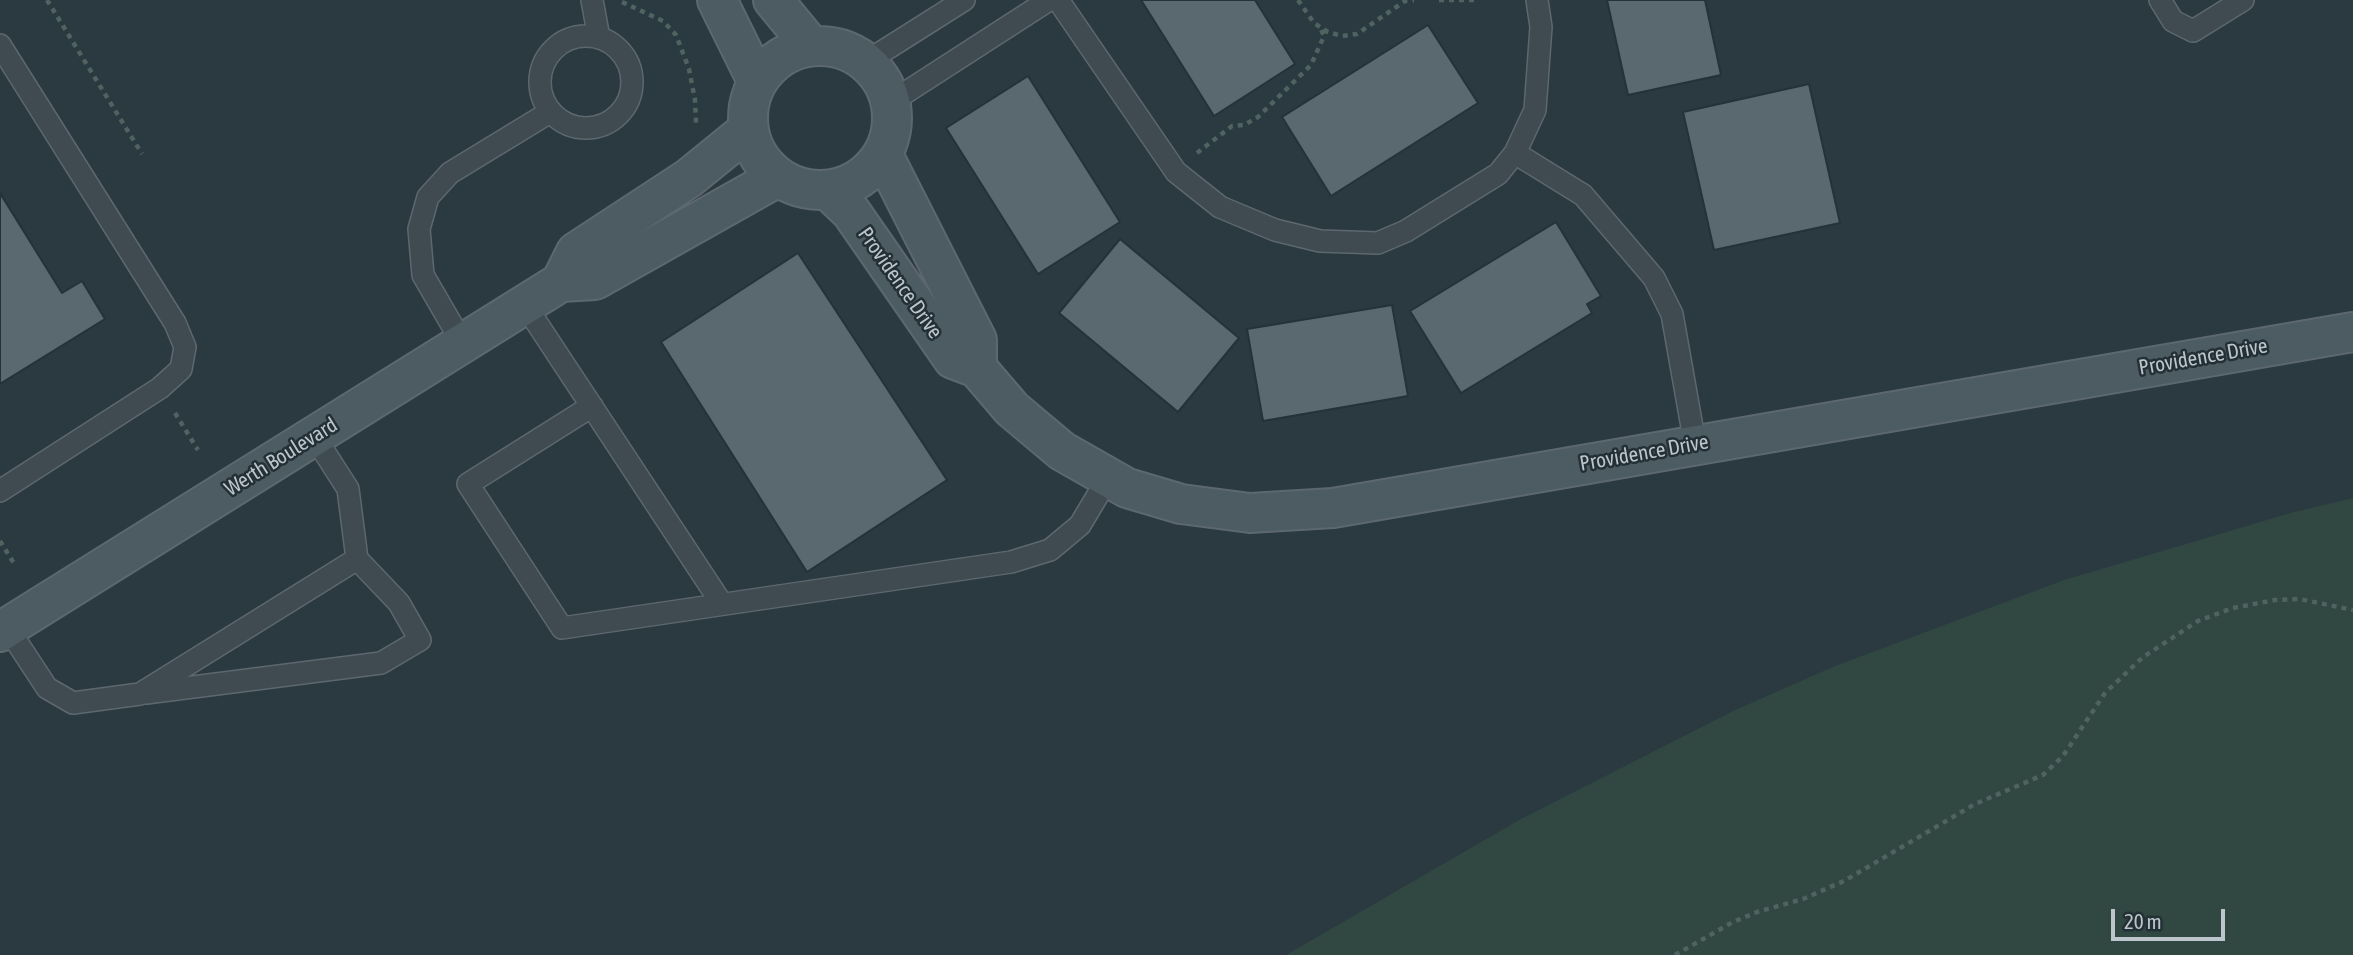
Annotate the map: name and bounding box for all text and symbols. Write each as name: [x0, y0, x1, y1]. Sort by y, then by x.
street label: Providence Drive: [852, 222, 948, 344]
street label: Providence Drive: [2137, 333, 2269, 381]
street label: Werth Boulevard: [220, 412, 342, 502]
street label: Providence Drive: [1578, 429, 1710, 477]
scale bar: [2115, 895, 2229, 939]
text: 20 m: [2124, 909, 2162, 933]

